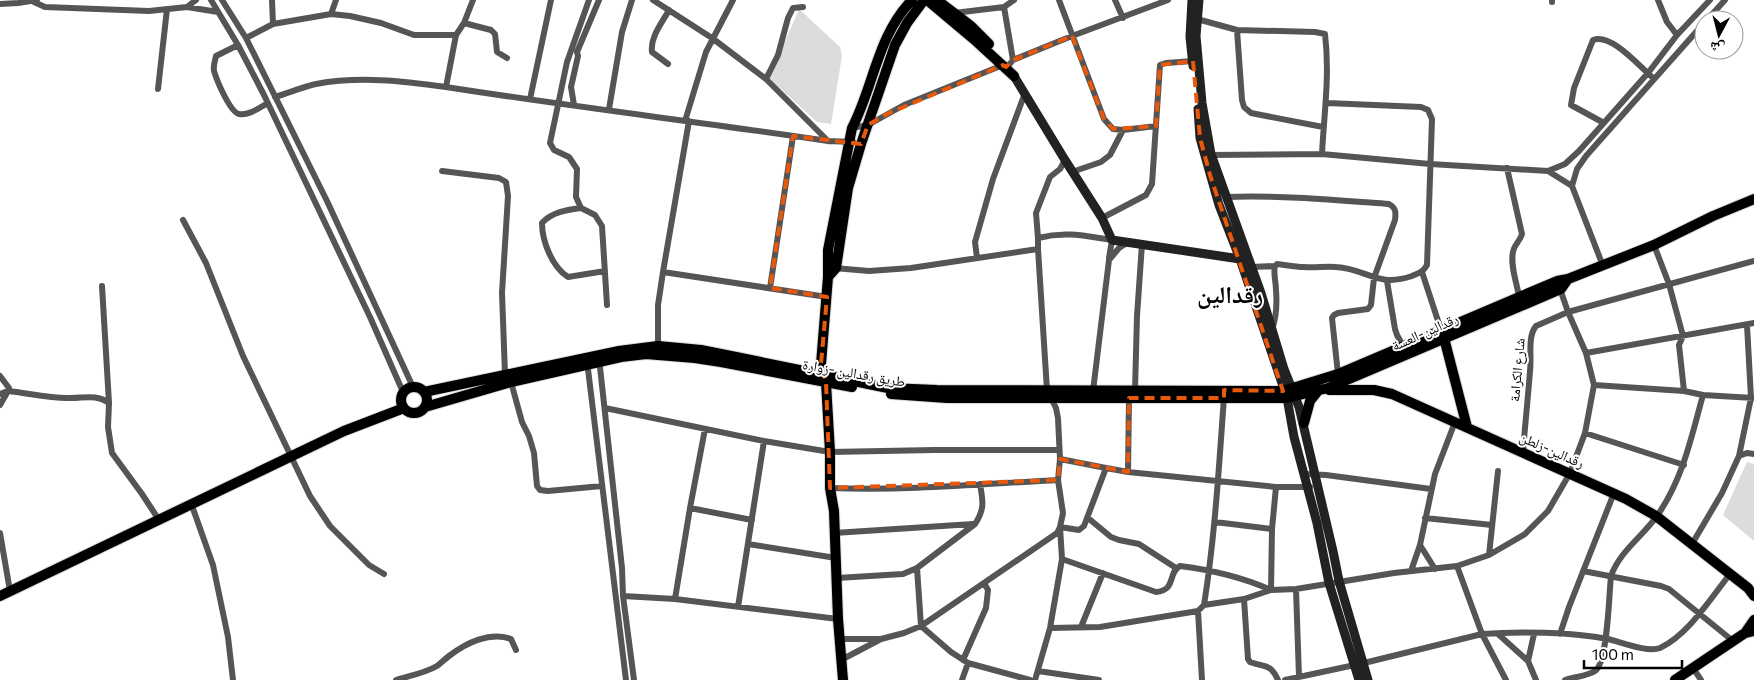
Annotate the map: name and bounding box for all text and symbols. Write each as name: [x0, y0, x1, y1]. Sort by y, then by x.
north arrow: [1694, 10, 1744, 60]
text: ش: [1709, 38, 1726, 58]
district label: رقدالين: [1197, 279, 1263, 309]
street label: رقدالين-العسة: [1389, 309, 1461, 355]
street label: شارع الكرامة: [1505, 337, 1530, 403]
street label: طريق رقدالين -زوارة: [801, 355, 907, 392]
street label: رقدالين-زلطن: [1517, 428, 1587, 472]
scale bar: [1584, 638, 1682, 670]
text: 100 m: [1592, 645, 1634, 663]

